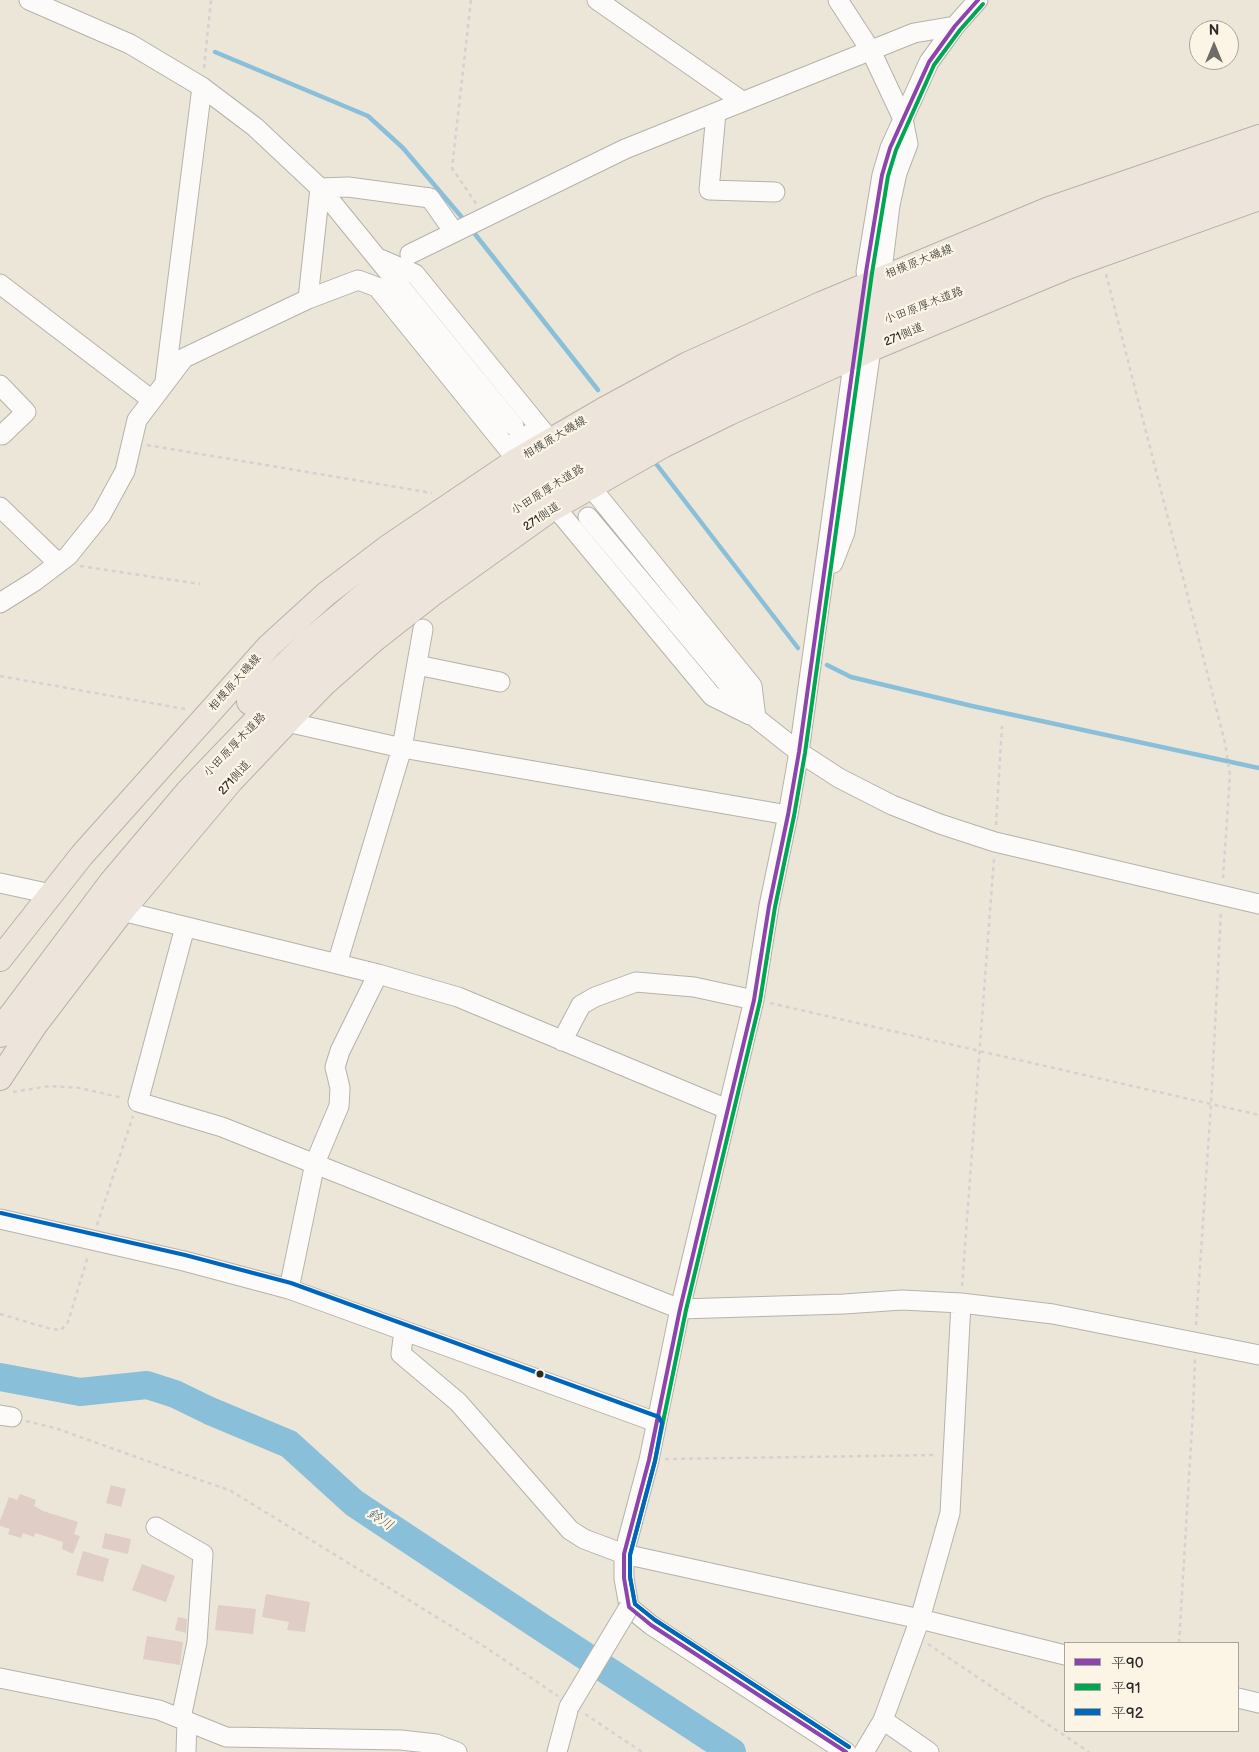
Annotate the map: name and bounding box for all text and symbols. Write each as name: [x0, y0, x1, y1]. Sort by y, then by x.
north arrow: [1189, 20, 1239, 70]
text: N: [1209, 22, 1219, 39]
street label: 相模原大磯線: [883, 242, 955, 282]
street label: 小田原厚木道路: [882, 284, 966, 328]
street label: 271側道: [882, 320, 926, 350]
street label: 相模原大磯線: [520, 413, 590, 463]
street label: 小田原厚木道路: [509, 462, 587, 518]
street label: 271側道: [521, 499, 563, 535]
street label: 相模原大磯線: [206, 651, 264, 715]
street label: 小田原厚木道路: [201, 710, 269, 780]
street label: 271側道: [216, 758, 254, 798]
unlabelled marker: [535, 1369, 545, 1379]
water label: 鈴川: [364, 1505, 396, 1535]
legend: [1064, 1642, 1239, 1732]
text: 平90: [1111, 1654, 1144, 1673]
text: 平91: [1111, 1679, 1140, 1698]
text: 平92: [1111, 1704, 1144, 1723]

